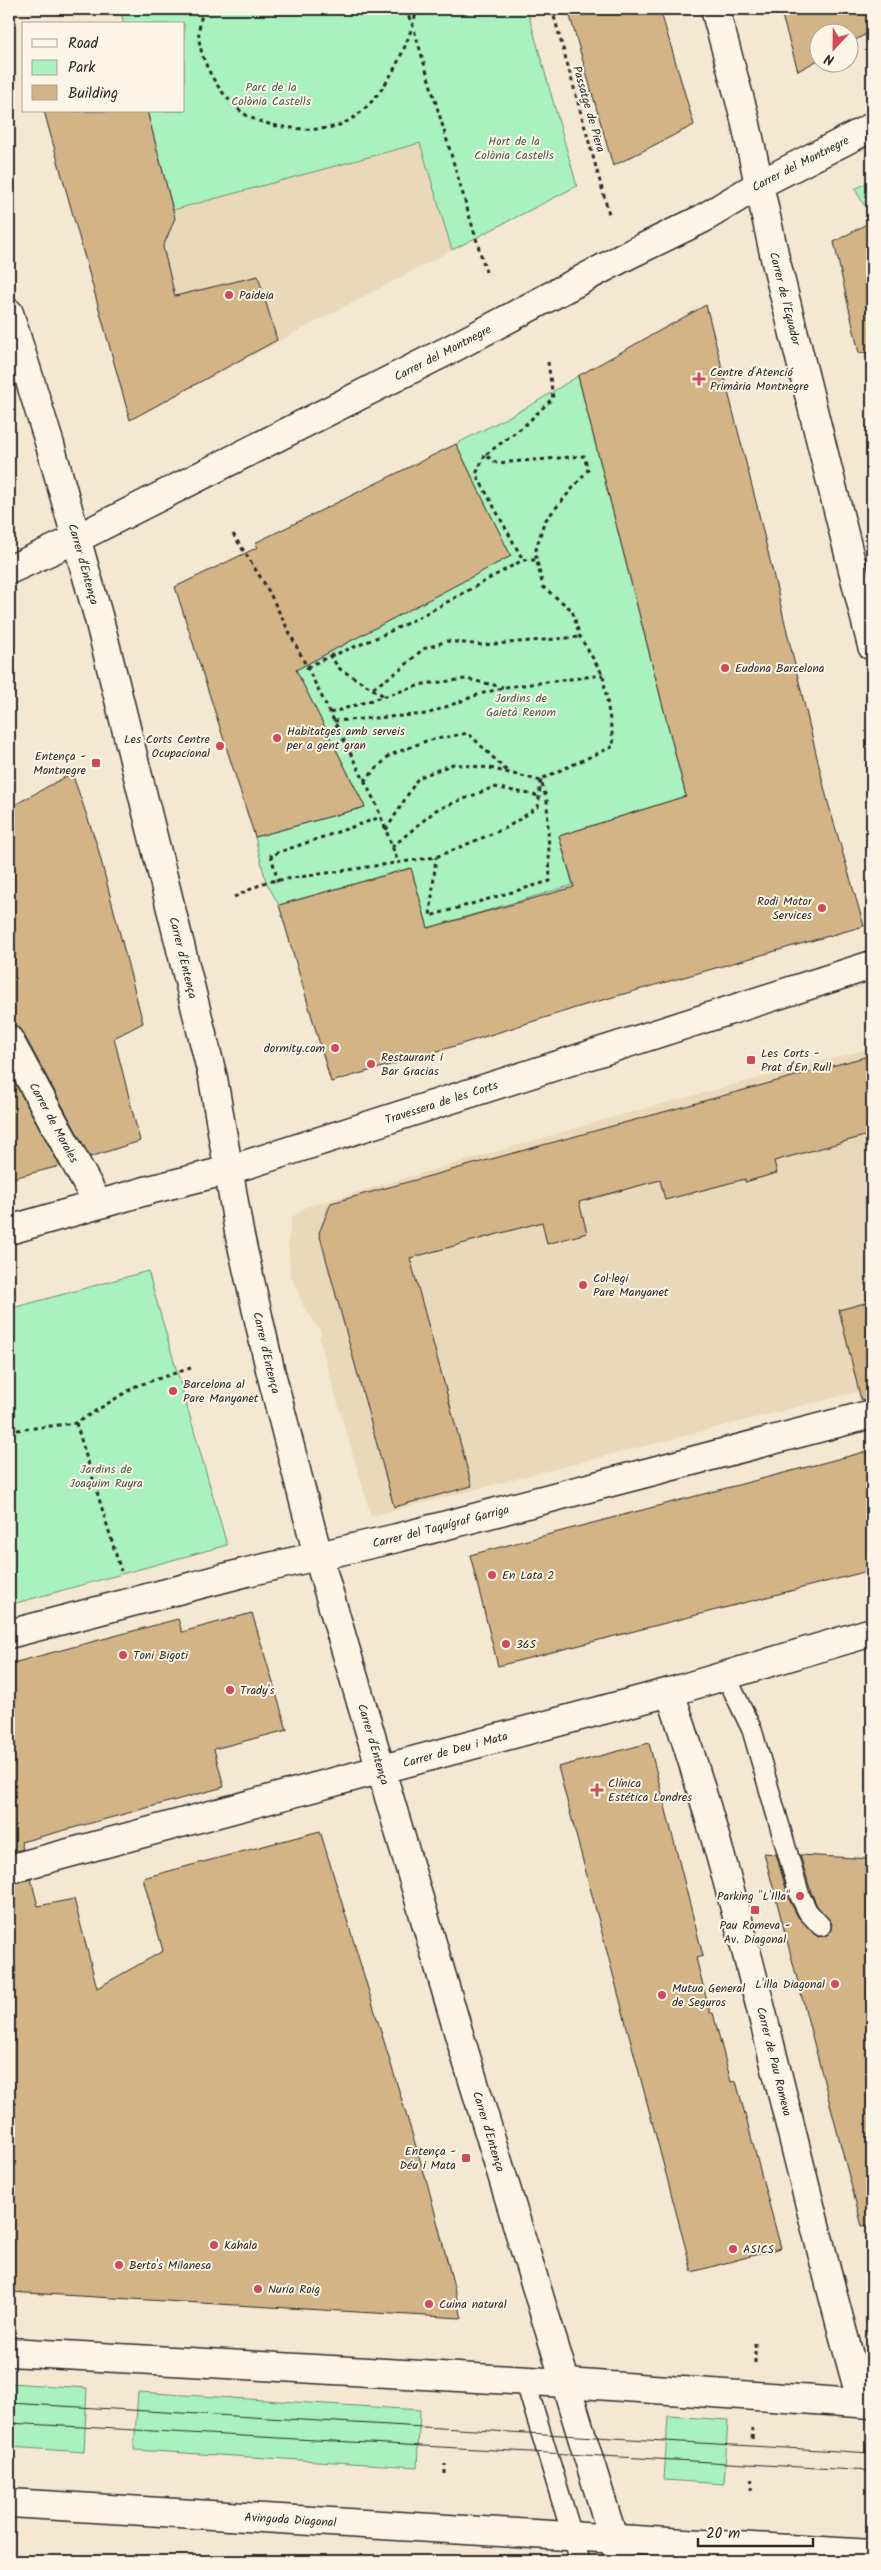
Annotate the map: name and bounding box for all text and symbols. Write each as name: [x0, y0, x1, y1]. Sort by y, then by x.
legend: [22, 22, 185, 112]
north arrow: [808, 22, 858, 72]
text: Road: [68, 32, 99, 56]
text: N: [821, 47, 838, 71]
text: Park: [68, 56, 96, 80]
street label: Passatge de Piera: [567, 64, 610, 155]
park label: Parc de la Colònia Castells: [231, 78, 311, 111]
text: Building: [68, 82, 118, 106]
street label: Carrer del Montnegre: [748, 131, 853, 197]
park label: Hort de la Colònia Castells: [474, 132, 554, 165]
street label: Carrer de l'Equador: [764, 250, 806, 348]
place label: Paideia: [239, 286, 274, 305]
marker: Paideia: [223, 289, 235, 301]
street label: Carrer del Montnegre: [391, 320, 495, 386]
place label: Centre d'Atenció Primària Montnegre: [710, 363, 809, 396]
marker: Centre d'Atenció Primària Montnegre: [692, 372, 706, 386]
street label: Carrer d'Entença: [63, 521, 104, 607]
place label: Eudona Barcelona: [735, 659, 825, 678]
marker: Eudona Barcelona: [719, 662, 731, 674]
park label: Jardins de Gaietà Renom: [486, 689, 557, 722]
place label: Habitatges amb serveis per a gent gran: [286, 722, 405, 755]
place label: Les Corts Centre Ocupacional: [124, 730, 211, 763]
marker: Habitatges amb serveis per a gent gran: [271, 732, 283, 744]
marker: Les Corts Centre Ocupacional: [214, 740, 226, 752]
place label: Entença - Montnegre: [33, 747, 87, 780]
marker: Entença - Montnegre: [90, 757, 102, 769]
place label: Rodi Motor Services: [757, 892, 813, 925]
marker: Rodi Motor Services: [816, 902, 828, 914]
street label: Carrer d'Entença: [163, 915, 202, 1001]
place label: dormity.com: [264, 1039, 325, 1058]
marker: dormity.com: [329, 1042, 341, 1054]
place label: Les Corts - Prat d'En Rull: [761, 1044, 831, 1077]
place label: Restaurant i Bar Gracias: [381, 1048, 444, 1081]
marker: Les Corts - Prat d'En Rull: [745, 1054, 757, 1066]
marker: Restaurant i Bar Gracias: [365, 1058, 377, 1070]
street label: Travessera de les Corts: [383, 1076, 500, 1130]
street label: Carrer de Morales: [24, 1079, 83, 1167]
place label: Col·legi Pare Manyanet: [593, 1269, 669, 1302]
marker: Col·legi Pare Manyanet: [577, 1279, 589, 1291]
street label: Carrer d'Entença: [247, 1310, 285, 1396]
place label: Barcelona al Pare Manyanet: [183, 1375, 259, 1408]
marker: Barcelona al Pare Manyanet: [167, 1385, 179, 1397]
park label: Jardins de Joaquim Ruyra: [69, 1460, 143, 1493]
street label: Carrer del Taquígraf Garriga: [371, 1500, 512, 1553]
place label: En Lata 2: [502, 1566, 554, 1585]
marker: En Lata 2: [486, 1569, 498, 1581]
place label: 365: [516, 1635, 538, 1654]
marker: 365: [500, 1638, 512, 1650]
place label: Toni Bigoti: [133, 1646, 189, 1665]
marker: Toni Bigoti: [117, 1649, 129, 1661]
place label: Trady's: [240, 1681, 275, 1700]
marker: Trady's: [224, 1684, 236, 1696]
street label: Carrer d'Entença: [352, 1702, 394, 1788]
street label: Carrer de Deu i Mata: [401, 1727, 510, 1773]
place label: Clínica Estética Londres: [608, 1774, 692, 1807]
marker: Clínica Estética Londres: [590, 1783, 604, 1797]
place label: Parking "L'Illa": [717, 1887, 790, 1906]
marker: Parking "L'Illa": [794, 1890, 806, 1902]
marker: Pau Romeva - Av. Diagonal: [749, 1904, 761, 1916]
place label: Pau Romeva - Av. Diagonal: [719, 1916, 791, 1949]
place label: L'illa Diagonal: [755, 1975, 825, 1994]
marker: L'illa Diagonal: [829, 1978, 841, 1990]
place label: Mutua General de Seguros: [672, 1979, 745, 2012]
marker: Mutua General de Seguros: [656, 1989, 668, 2001]
street label: Carrer de Pau Romeva: [751, 2005, 797, 2119]
street label: Carrer d'Entença: [467, 2089, 510, 2175]
place label: Entença - Déu i Mata: [399, 2142, 456, 2175]
marker: Entença - Déu i Mata: [460, 2152, 472, 2164]
place label: Kahala: [224, 2236, 258, 2255]
marker: Kahala: [208, 2239, 220, 2251]
place label: ASICS: [743, 2240, 775, 2259]
marker: ASICS: [727, 2243, 739, 2255]
place label: Berto's Milanesa: [129, 2256, 212, 2275]
marker: Berto's Milanesa: [113, 2259, 125, 2271]
place label: Nuria Roig: [268, 2280, 320, 2299]
marker: Nuria Roig: [252, 2283, 264, 2295]
place label: Cuina natural: [439, 2295, 507, 2314]
marker: Cuina natural: [423, 2298, 435, 2310]
street label: Avinguda Diagonal: [244, 2508, 337, 2532]
scale bar: [698, 2515, 814, 2547]
text: 20 m: [706, 2522, 740, 2546]

